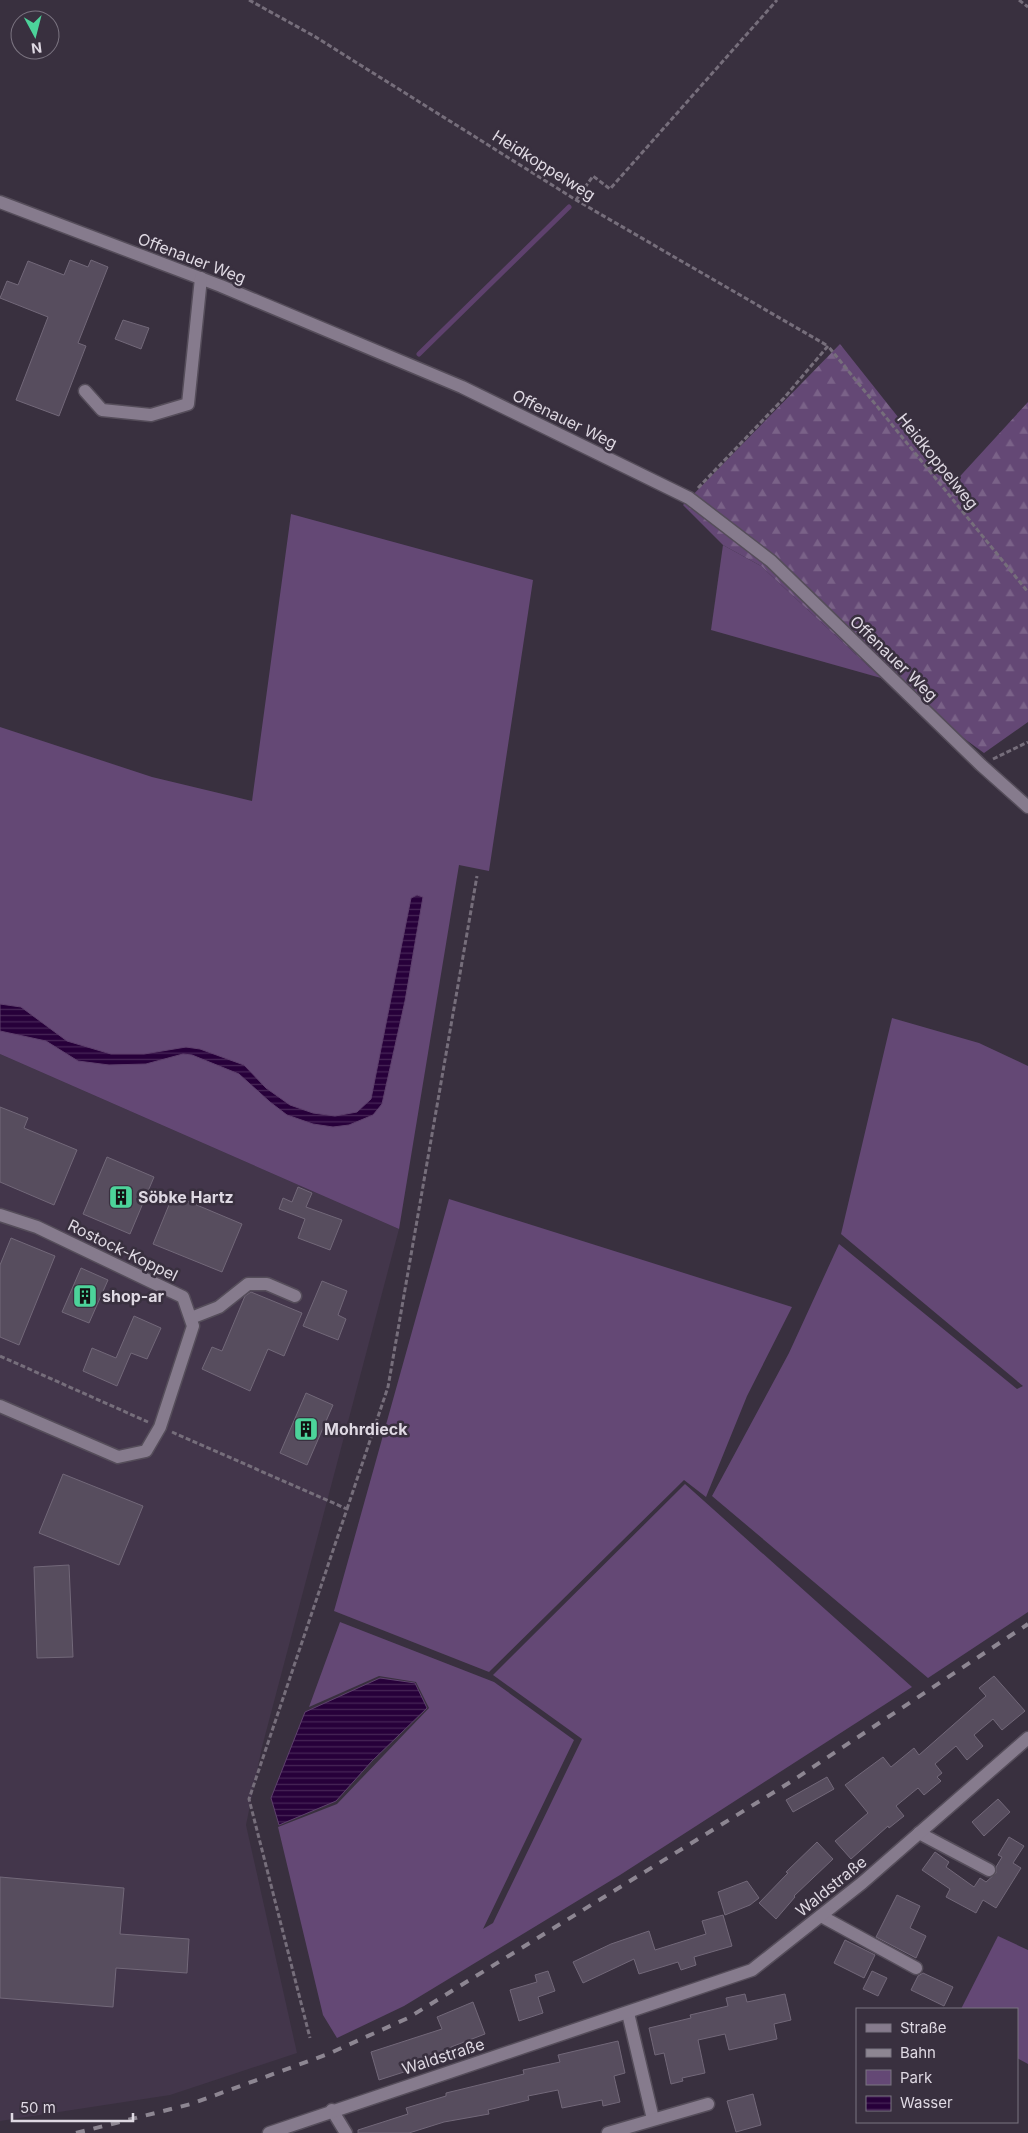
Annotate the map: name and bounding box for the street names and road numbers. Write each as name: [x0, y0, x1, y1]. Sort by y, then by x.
street label: Heidkoppelweg: [489, 125, 599, 205]
street label: Offenauer Weg: [135, 228, 249, 288]
street label: Offenauer Weg: [509, 385, 621, 453]
street label: Heidkoppelweg: [893, 409, 983, 513]
street label: Offenauer Weg: [846, 611, 942, 705]
street label: Rostock-Koppel: [65, 1215, 181, 1285]
street label: Waldstraße: [791, 1851, 871, 1921]
street label: Waldstraße: [399, 2033, 487, 2079]

